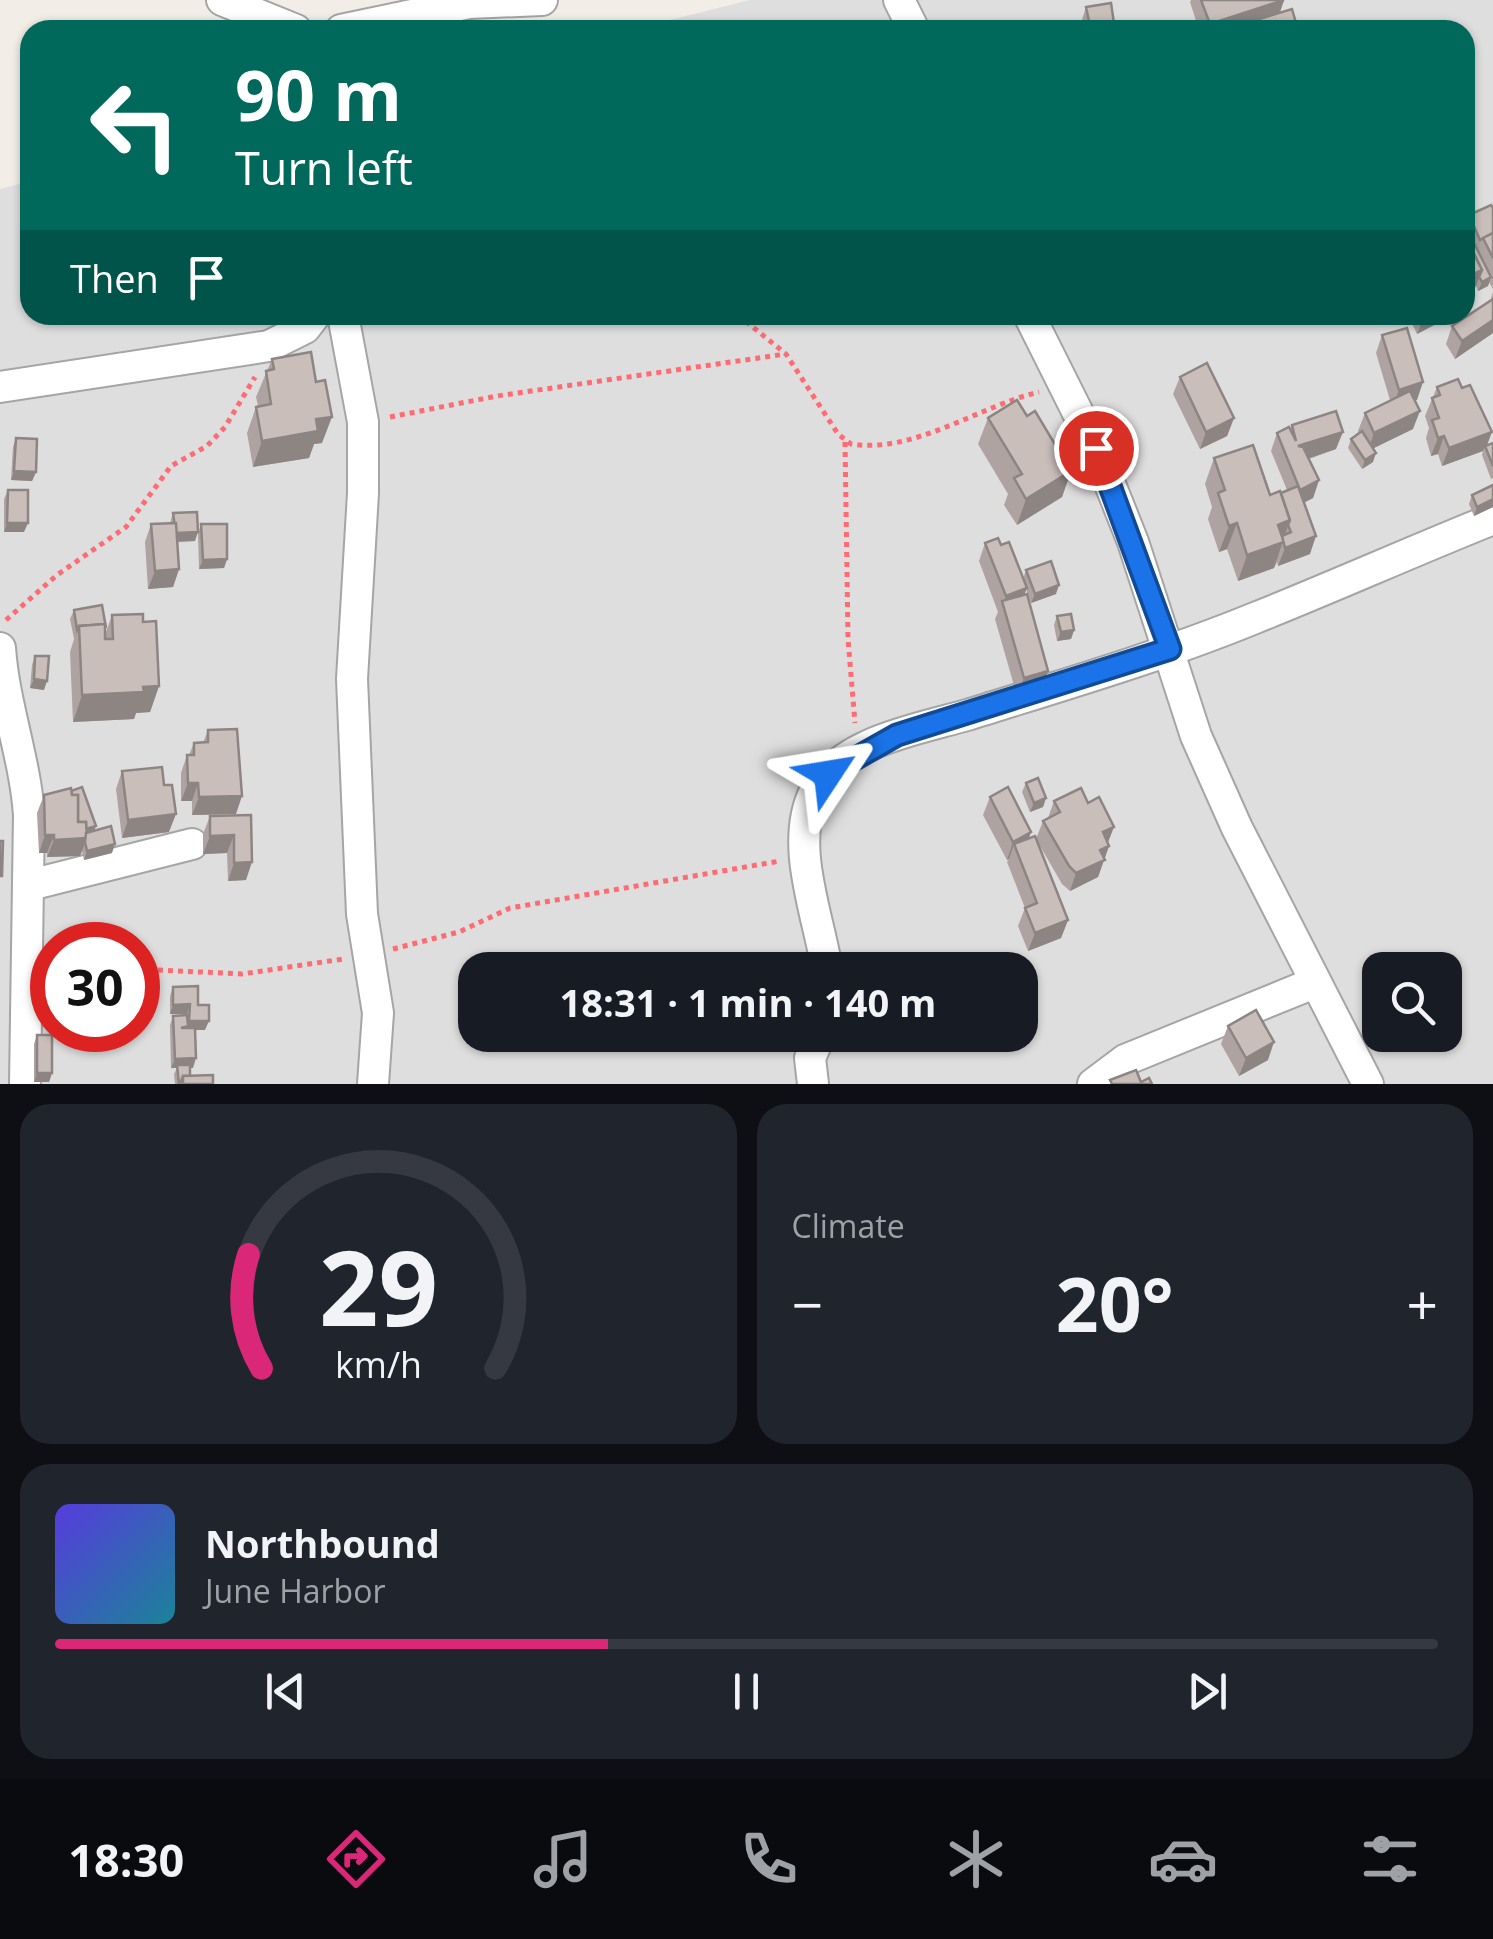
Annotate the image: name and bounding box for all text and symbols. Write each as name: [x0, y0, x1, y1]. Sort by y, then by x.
text: 90 m: [235, 46, 402, 142]
icon: left: [70, 60, 200, 190]
text: Turn left: [235, 137, 413, 198]
icon: arrive: [179, 250, 234, 305]
text: Then: [70, 252, 159, 304]
pin: [1054, 406, 1139, 491]
icon: arrive: [1069, 421, 1124, 476]
position arrow: [776, 722, 880, 826]
speed limit sign: 30: [30, 922, 160, 1052]
map controls: [1362, 952, 1462, 1052]
button: search: [1362, 952, 1462, 1052]
text: 18:31 · 1 min · 140 m: [560, 976, 936, 1028]
text: Climate: [792, 1204, 905, 1247]
text: 29: [319, 1215, 438, 1356]
text: 20°: [1056, 1252, 1174, 1354]
text: −: [792, 1266, 823, 1341]
text: +: [1407, 1266, 1438, 1341]
text: km/h: [335, 1340, 422, 1388]
text: Northbound: [205, 1517, 440, 1569]
text: June Harbor: [205, 1569, 385, 1612]
icon: previous: [258, 1664, 313, 1719]
icon: pause: [719, 1664, 774, 1719]
icon: next: [1180, 1664, 1235, 1719]
icon: directions: [321, 1824, 391, 1894]
icon: music: [528, 1824, 598, 1894]
icon: phone: [734, 1824, 804, 1894]
icon: climate: [941, 1824, 1011, 1894]
icon: car: [1148, 1824, 1218, 1894]
icon: filters: [1355, 1824, 1425, 1894]
text: 18:30: [68, 1829, 184, 1890]

